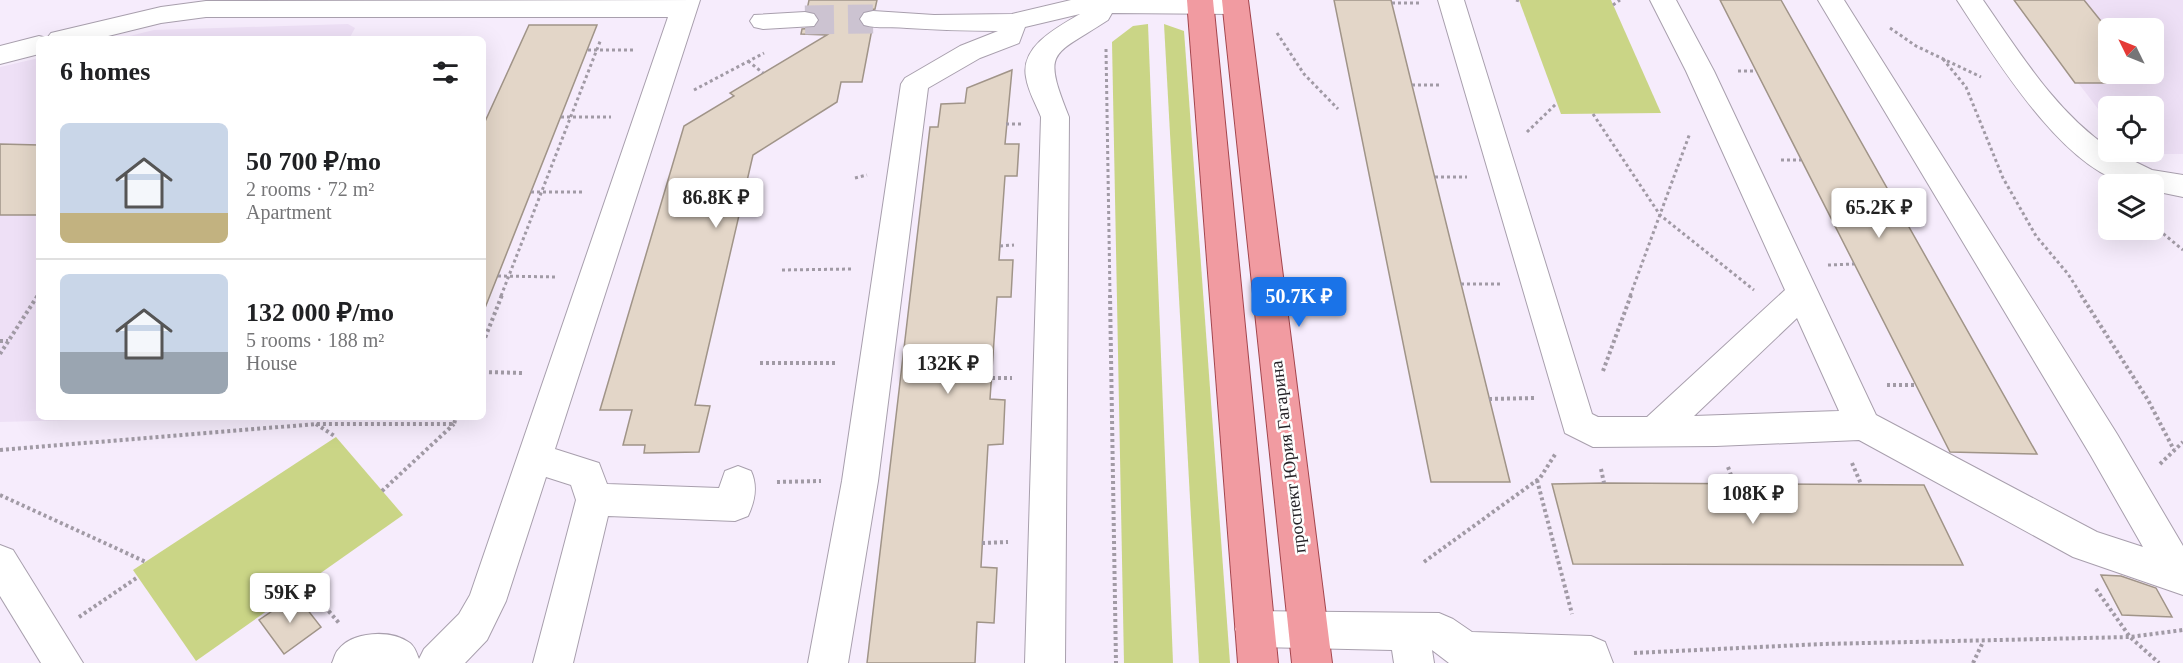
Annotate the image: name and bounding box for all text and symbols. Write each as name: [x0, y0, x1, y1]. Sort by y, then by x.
north arrow: [2098, 18, 2164, 84]
map controls: [2098, 18, 2164, 240]
icon: filters: [429, 56, 462, 89]
text: 6 homes: [60, 57, 150, 86]
button: locate: [2098, 96, 2164, 162]
icon: home: [108, 147, 180, 219]
text: 50 700 ₽/mo: [246, 147, 381, 176]
button: layers: [2098, 174, 2164, 240]
text: 2 rooms · 72 m²: [246, 178, 374, 200]
pin: 86.8K ₽: [661, 178, 771, 229]
text: 86.8K ₽: [682, 186, 750, 208]
pin: 65.2K ₽: [1824, 188, 1934, 239]
text: 65.2K ₽: [1845, 196, 1913, 218]
text: Apartment: [246, 201, 332, 223]
pin: 50.7K ₽: [1244, 277, 1354, 328]
text: 50.7K ₽: [1265, 285, 1333, 307]
icon: home: [108, 298, 180, 370]
text: 132 000 ₽/mo: [246, 298, 394, 327]
text: 5 rooms · 188 m²: [246, 329, 384, 351]
pin: 132K ₽: [899, 344, 997, 395]
text: House: [246, 352, 297, 374]
text: 132K ₽: [917, 352, 979, 374]
street label: проспект Юрия Гагарина: [1266, 359, 1310, 555]
pin: 108K ₽: [1704, 474, 1802, 525]
text: 108K ₽: [1722, 482, 1784, 504]
pin: 59K ₽: [248, 573, 332, 624]
text: 59K ₽: [264, 581, 316, 603]

